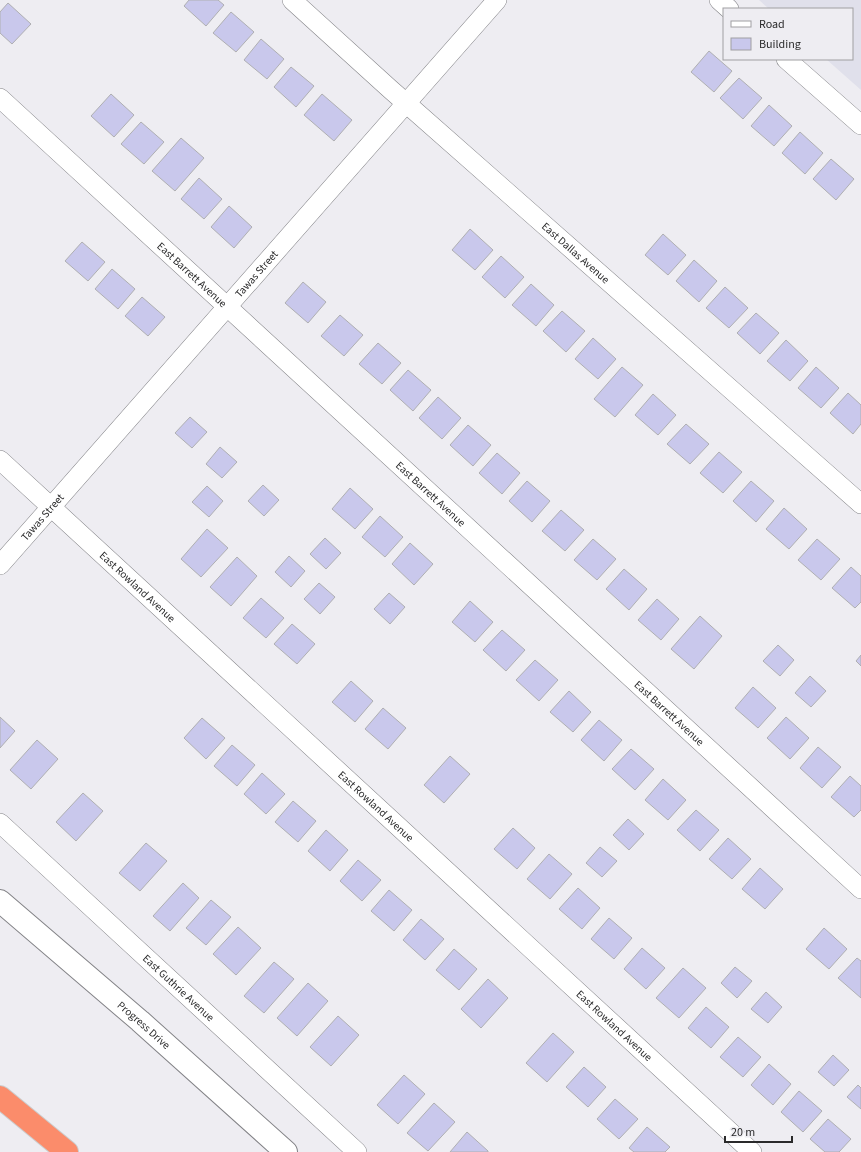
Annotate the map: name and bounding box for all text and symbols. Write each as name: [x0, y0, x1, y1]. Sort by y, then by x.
legend: [723, 8, 853, 60]
text: Road: [759, 16, 785, 33]
text: Building: [759, 36, 801, 53]
street label: East Dallas Avenue: [538, 219, 613, 287]
street label: East Barrett Avenue: [154, 239, 230, 311]
street label: Tawas Street: [232, 247, 282, 301]
street label: East Barrett Avenue: [392, 458, 469, 530]
street label: Tawas Street: [18, 490, 68, 544]
street label: East Rowland Avenue: [96, 548, 179, 626]
street label: East Barrett Avenue: [631, 677, 708, 750]
street label: East Rowland Avenue: [334, 768, 417, 846]
street label: East Guthrie Avenue: [139, 951, 218, 1025]
street label: East Rowland Avenue: [573, 987, 656, 1065]
street label: Progress Drive: [114, 998, 174, 1053]
scale bar: [725, 1118, 792, 1144]
text: 20 m: [731, 1124, 755, 1141]

